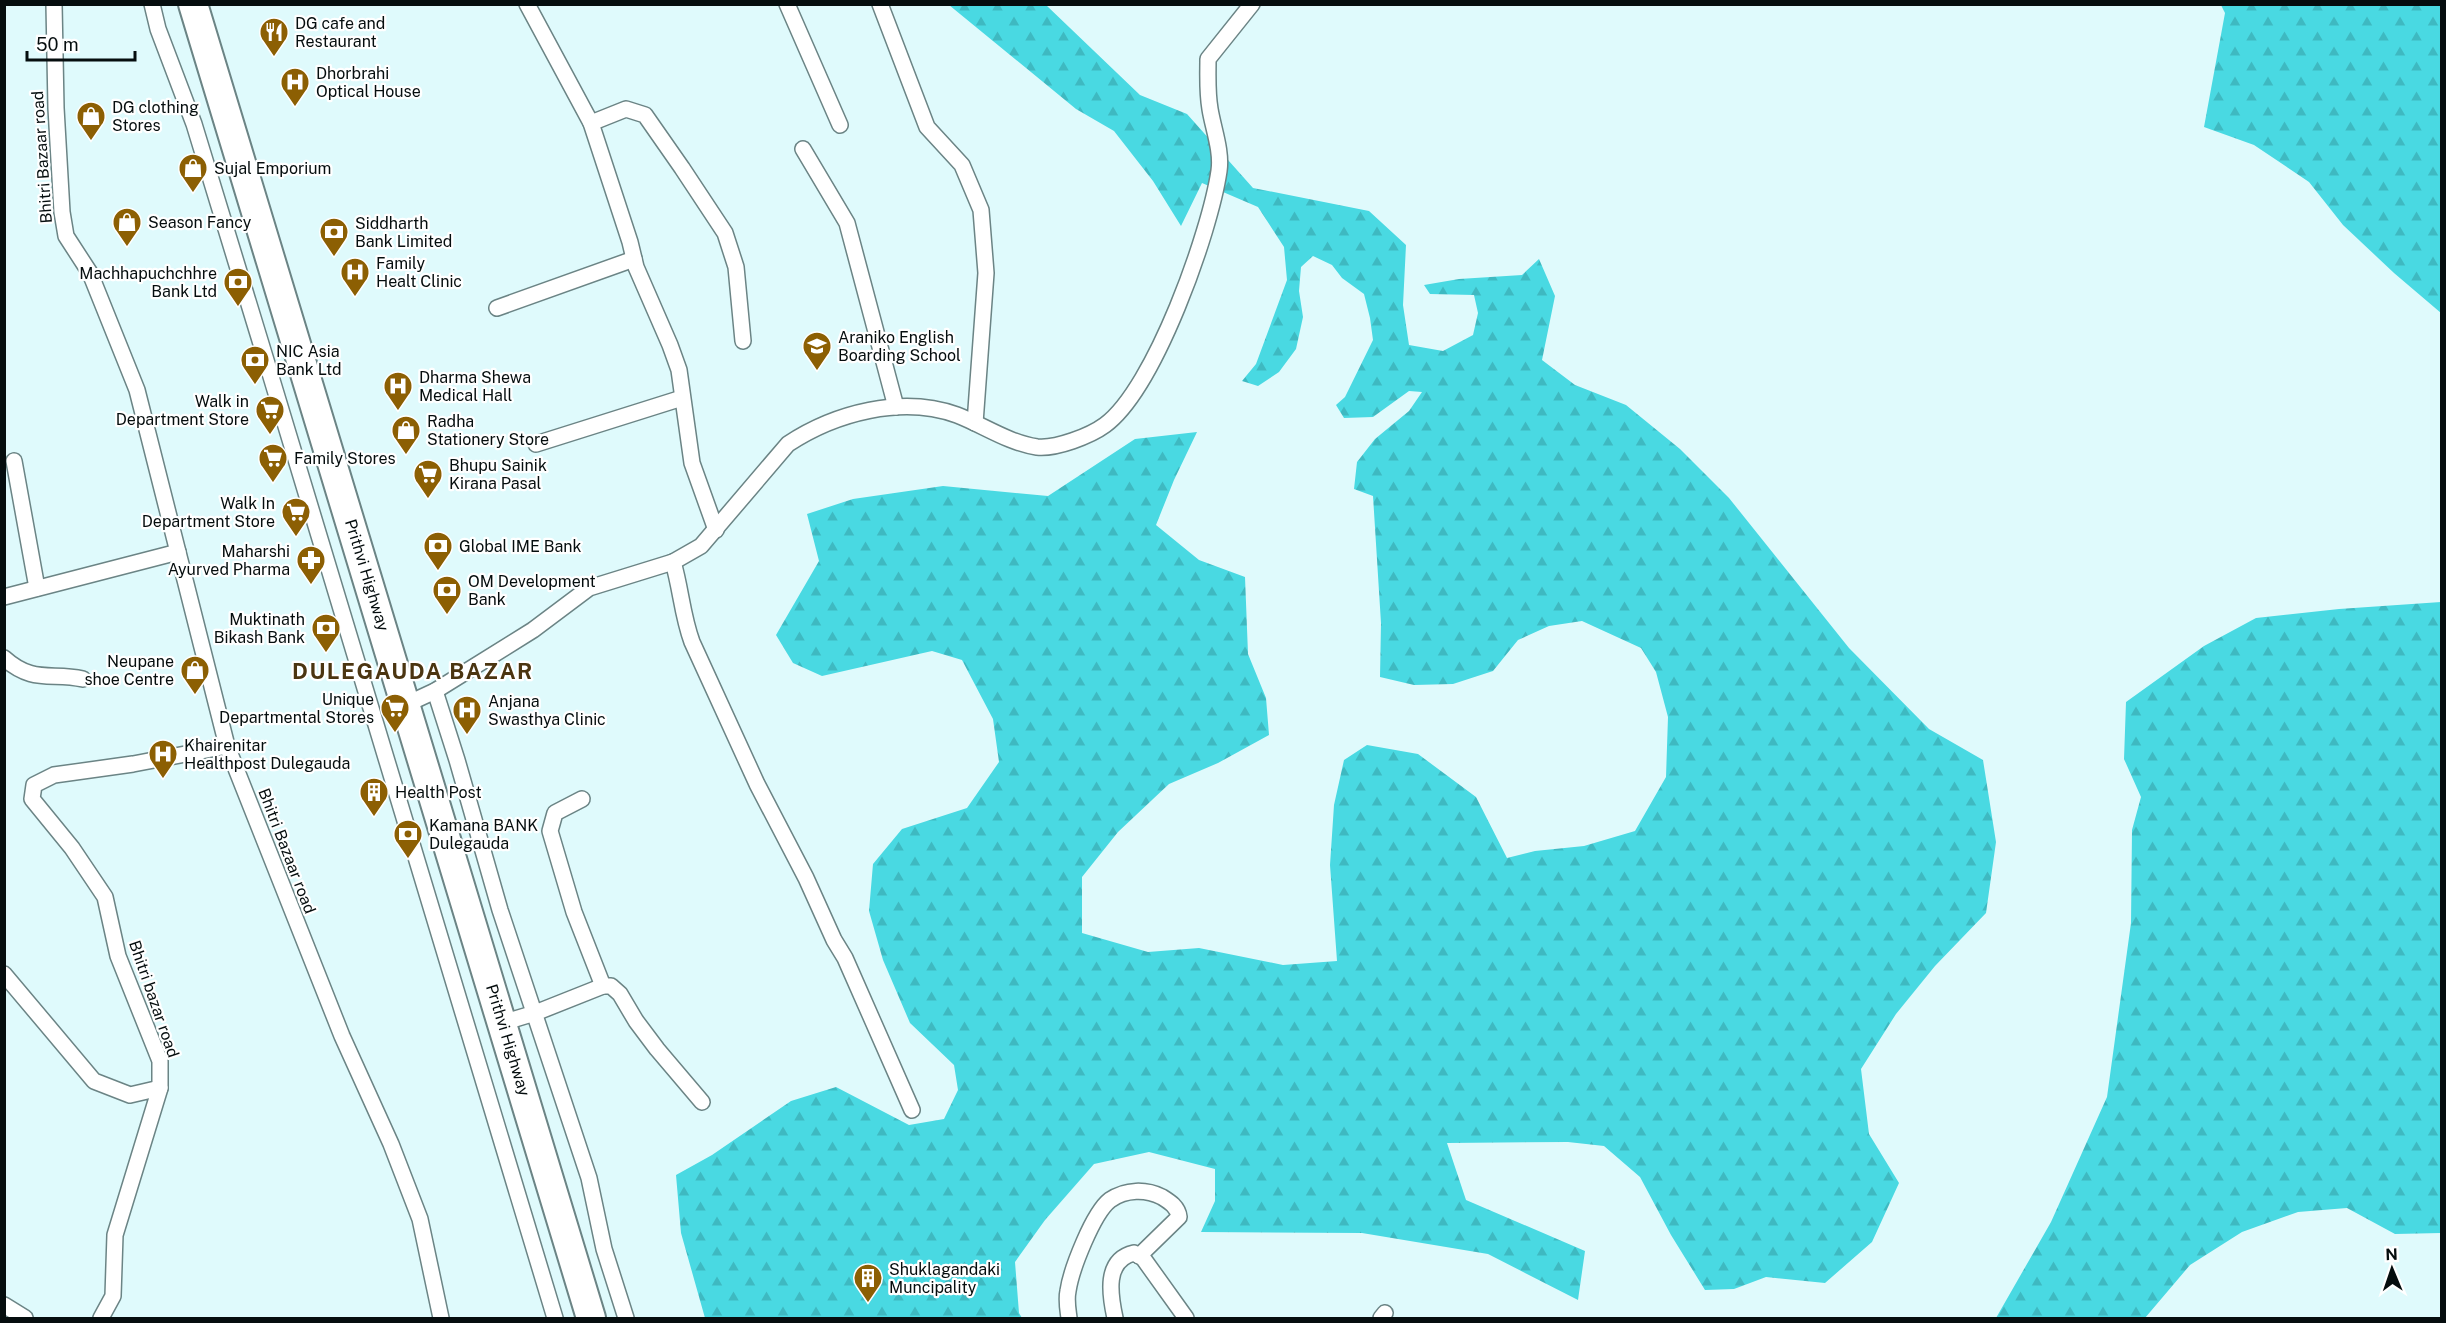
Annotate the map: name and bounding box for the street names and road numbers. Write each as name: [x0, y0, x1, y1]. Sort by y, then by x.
street label: Bhitri Bazaar road: [28, 90, 56, 224]
street label: Prithvi Highway: [341, 517, 393, 634]
street label: Bhitri Bazaar road: [254, 786, 320, 916]
street label: Bhitri bazar road: [125, 938, 183, 1060]
street label: Prithvi Highway: [482, 982, 534, 1099]

